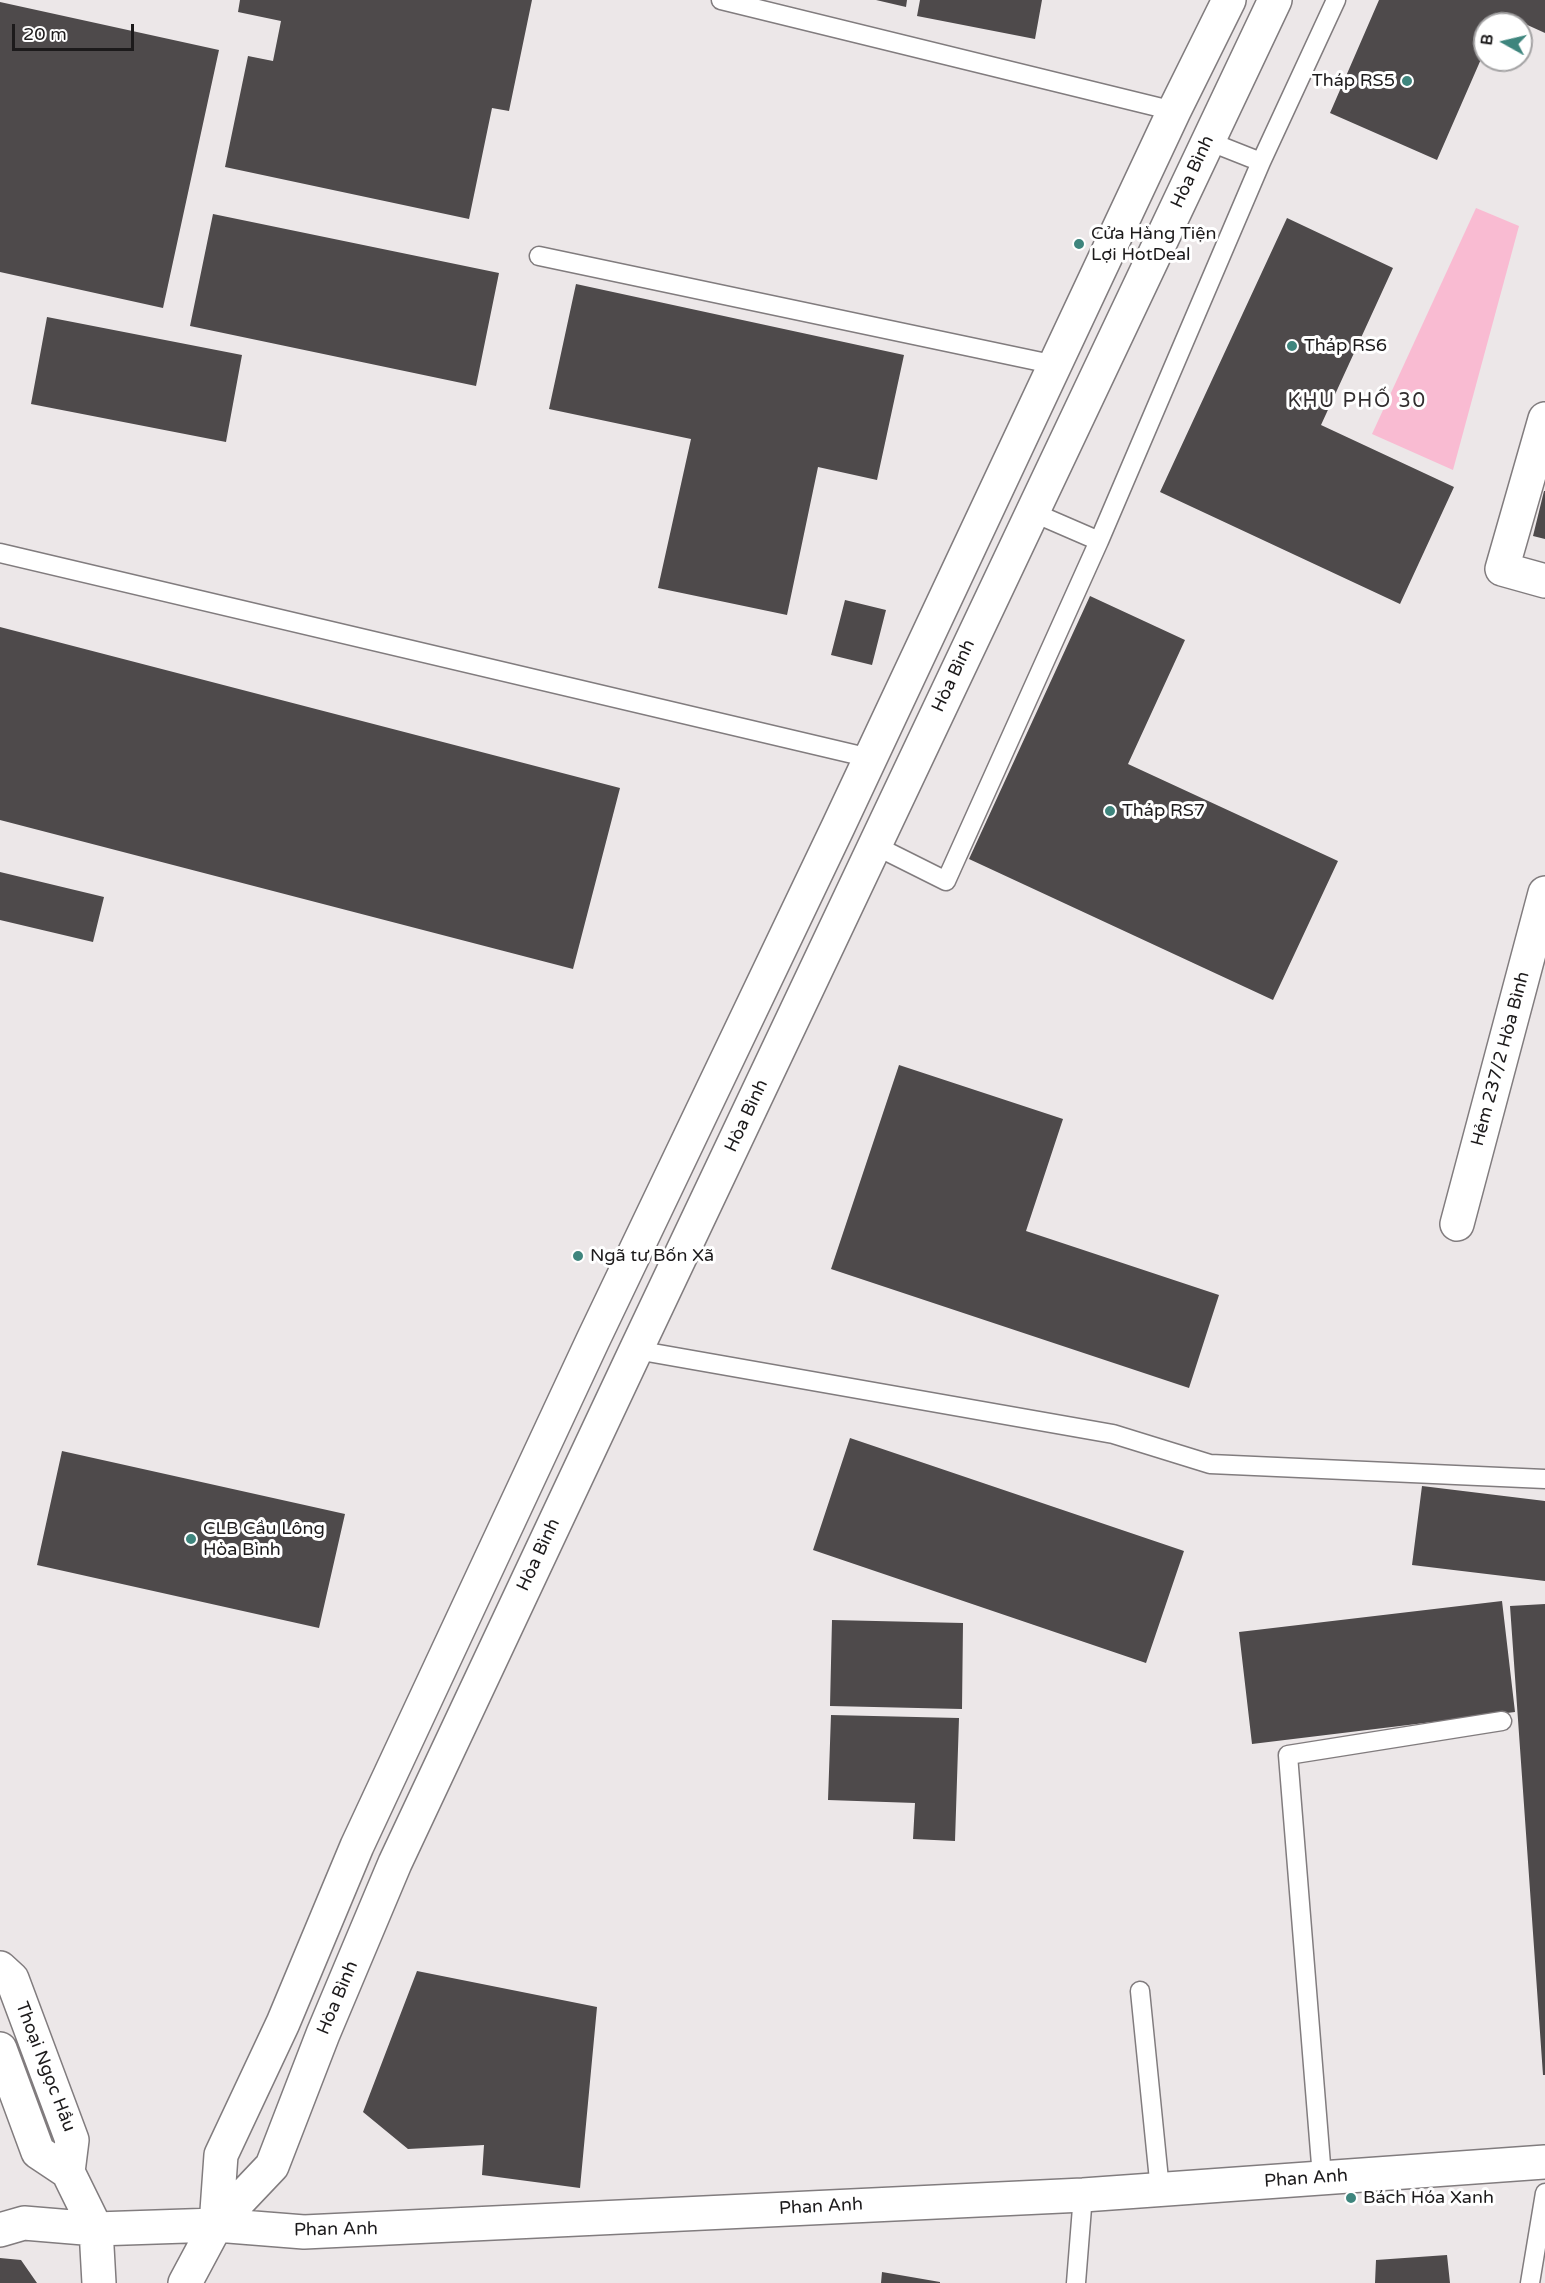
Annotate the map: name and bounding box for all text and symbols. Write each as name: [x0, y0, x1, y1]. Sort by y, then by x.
scale bar: [15, 12, 136, 50]
north arrow: [1473, 12, 1533, 72]
text: 20 m: [23, 23, 67, 45]
text: B: [1476, 33, 1498, 47]
place label: Tháp RS5: [1312, 70, 1395, 92]
marker: Tháp RS5: [1400, 74, 1414, 88]
street label: Hòa Bình: [1167, 132, 1219, 212]
place label: Cửa Hàng Tiện Lợi HotDeal: [1091, 223, 1216, 266]
marker: Cửa Hàng Tiện Lợi HotDeal: [1072, 237, 1086, 251]
place label: Tháp RS6: [1304, 335, 1387, 357]
marker: Tháp RS6: [1285, 339, 1299, 353]
district label: KHU PHỐ 30: [1288, 390, 1426, 414]
street label: Hòa Bình: [928, 636, 980, 716]
place label: Tháp RS7: [1122, 800, 1205, 822]
marker: Tháp RS7: [1103, 804, 1117, 818]
street label: Hẻm 237/2 Hòa Bình: [1467, 969, 1535, 1149]
street label: Hòa Bình: [721, 1076, 773, 1156]
place label: Ngã tư Bốn Xã: [590, 1245, 714, 1267]
marker: Ngã tư Bốn Xã: [571, 1249, 585, 1263]
street label: Hòa Bình: [513, 1515, 565, 1595]
place label: CLB Cầu Lông Hòa Bình: [203, 1518, 325, 1561]
marker: CLB Cầu Lông Hòa Bình: [184, 1532, 198, 1546]
street label: Hòa Bình: [313, 1958, 363, 2038]
street label: Thoại Ngọc Hầu: [10, 1999, 80, 2135]
street label: Phan Anh: [1263, 2165, 1349, 2193]
place label: Bách Hóa Xanh: [1363, 2187, 1494, 2209]
marker: Bách Hóa Xanh: [1344, 2191, 1358, 2205]
street label: Phan Anh: [779, 2194, 863, 2220]
street label: Phan Anh: [294, 2218, 378, 2242]

